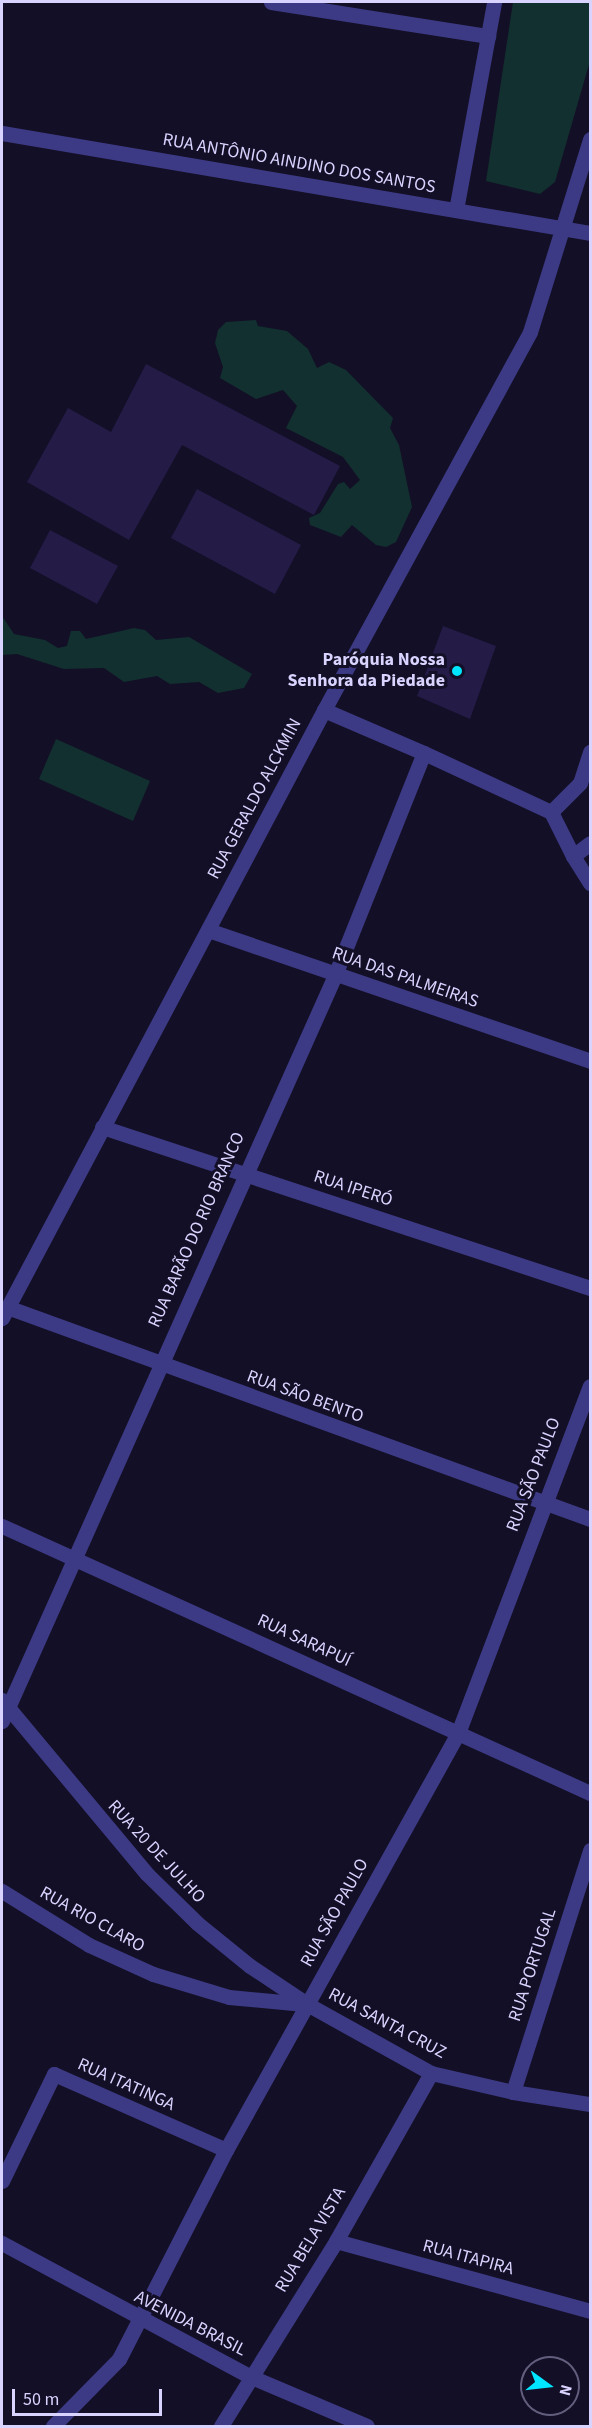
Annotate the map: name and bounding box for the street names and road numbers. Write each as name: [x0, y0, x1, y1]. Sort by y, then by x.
street label: RUA ANTÔNIO AINDINO DOS SANTOS: [161, 129, 437, 199]
street label: RUA GERALDO ALCKMIN: [203, 715, 307, 883]
street label: RUA DAS PALMEIRAS: [329, 943, 481, 1013]
street label: RUA BARÃO DO RIO BRANCO: [144, 1129, 250, 1331]
street label: RUA IPERÓ: [311, 1166, 395, 1212]
street label: RUA SÃO BENTO: [244, 1366, 366, 1428]
street label: RUA SÃO PAULO: [502, 1415, 566, 1535]
street label: RUA SARAPUÍ: [254, 1610, 354, 1672]
street label: RUA 20 DE JULHO: [103, 1796, 209, 1908]
street label: RUA SÃO PAULO: [296, 1855, 374, 1971]
street label: RUA RIO CLARO: [36, 1882, 148, 1958]
street label: RUA PORTUGAL: [505, 1906, 561, 2024]
street label: RUA SANTA CRUZ: [324, 1984, 450, 2064]
street label: RUA ITATINGA: [74, 2054, 178, 2116]
street label: RUA BELA VISTA: [271, 2183, 351, 2297]
street label: RUA ITAPIRA: [420, 2236, 516, 2280]
street label: AVENIDA BRASIL: [130, 2287, 250, 2361]

